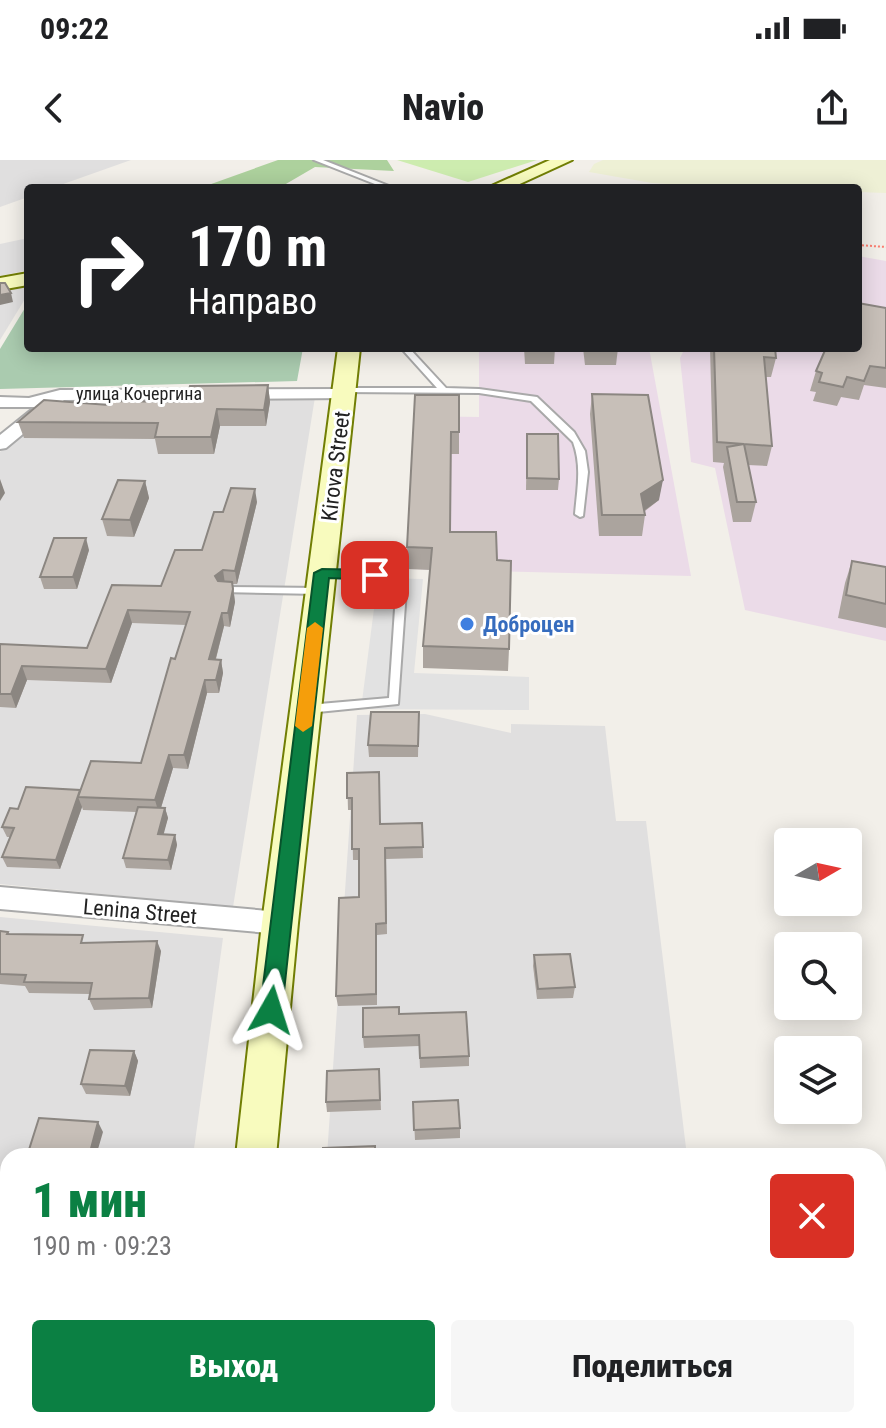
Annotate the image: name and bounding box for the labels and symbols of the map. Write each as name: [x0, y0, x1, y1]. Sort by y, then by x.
street label: улица Кочергина: [76, 383, 202, 404]
street label: Kirova Street: [316, 410, 355, 523]
pin: [341, 541, 409, 609]
place label: Доброцен: [483, 612, 574, 637]
marker: Доброцен: [458, 615, 476, 633]
north arrow: [774, 828, 862, 916]
street label: Lenina Street: [82, 894, 198, 929]
position arrow: [229, 968, 313, 1052]

